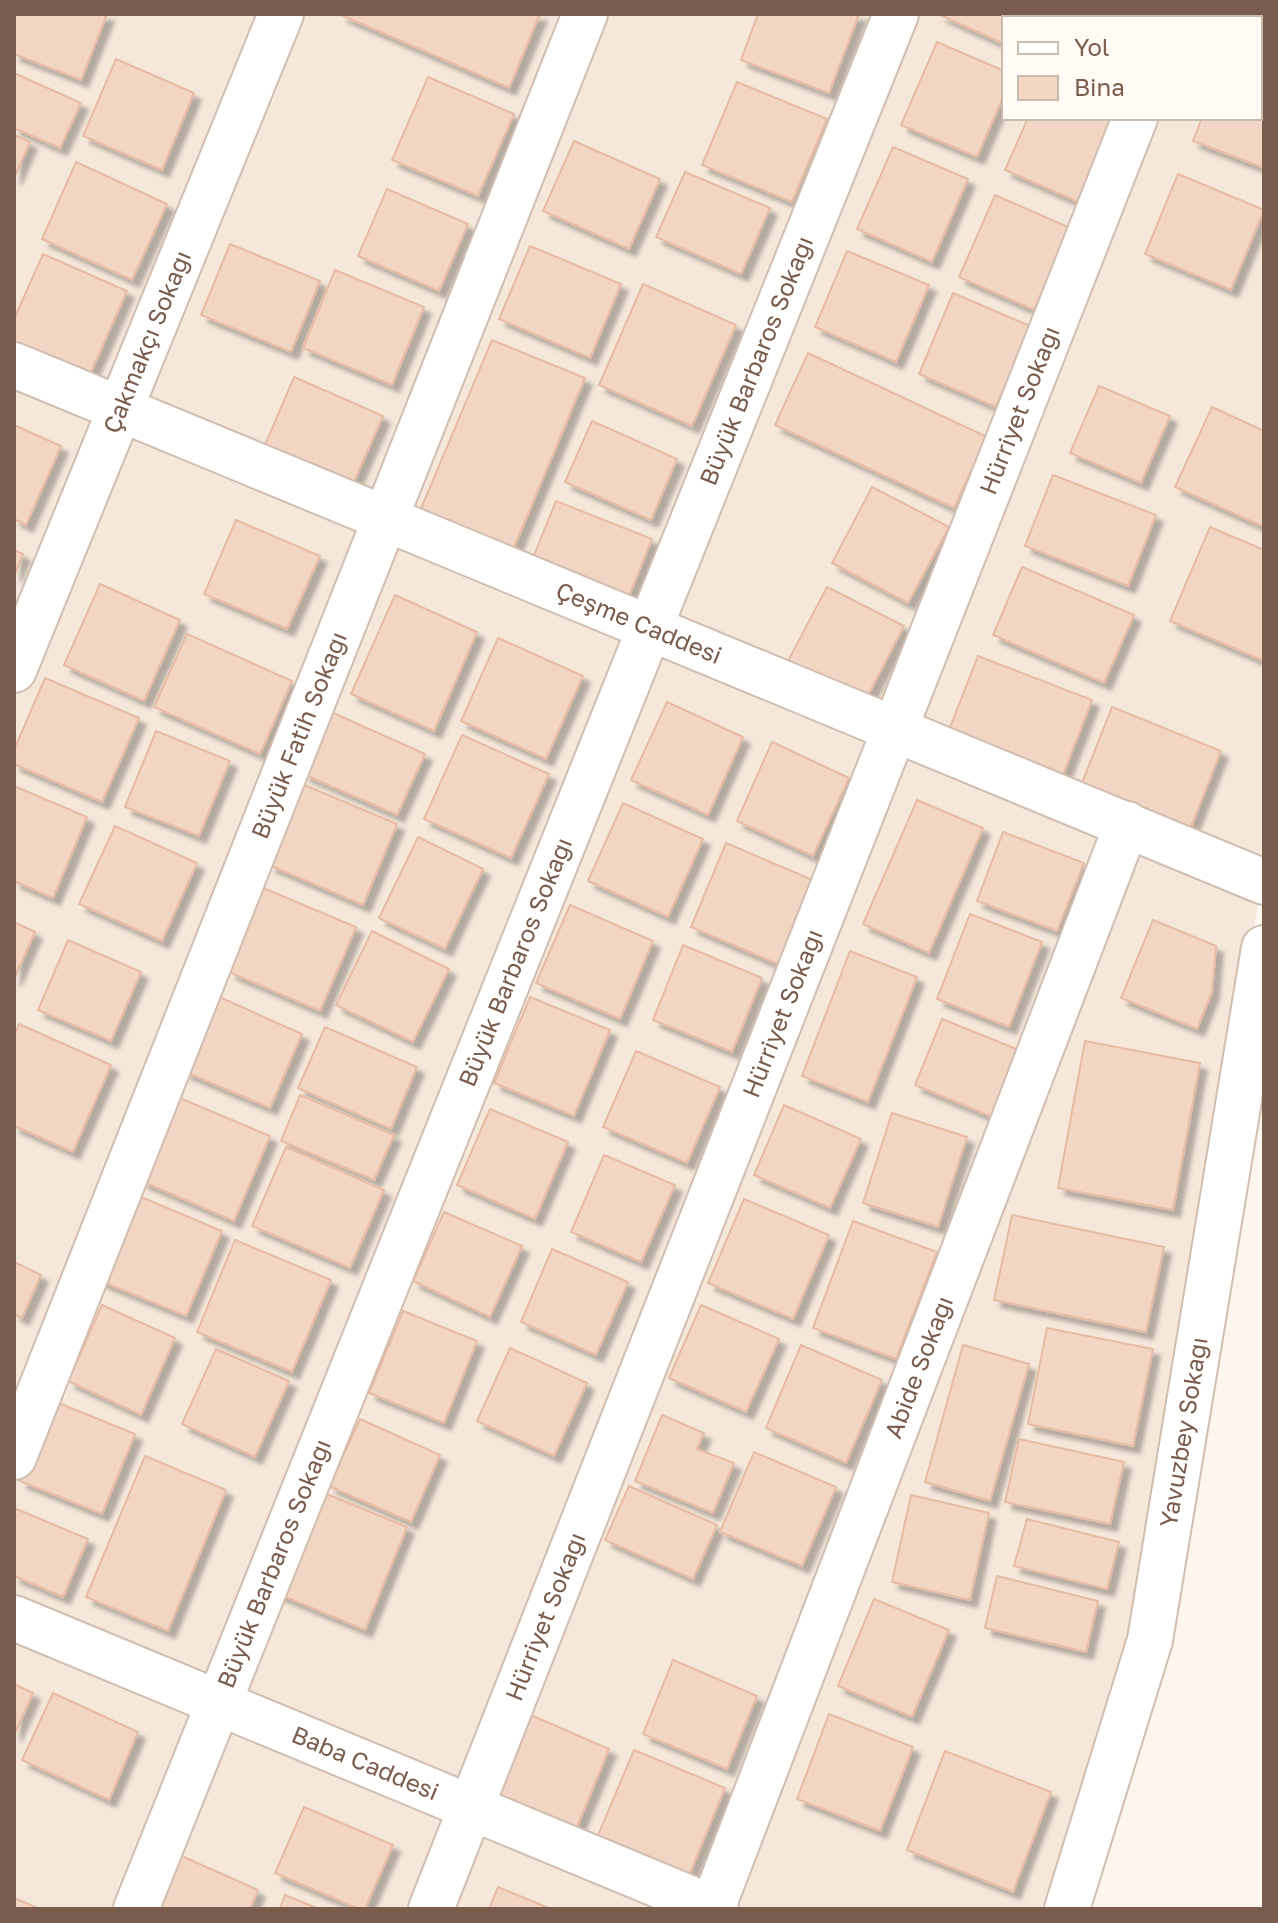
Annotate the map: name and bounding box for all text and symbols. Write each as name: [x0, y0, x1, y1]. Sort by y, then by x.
legend: [1002, 16, 1262, 120]
text: Yol: [1074, 32, 1110, 61]
text: Bina: [1074, 72, 1125, 101]
street label: Büyük Barbaros Sokağı: [693, 232, 818, 489]
street label: Çakmakçı Sokağı: [96, 246, 196, 437]
street label: Hürriyet Sokağı: [972, 322, 1065, 498]
street label: Çeşme Caddesi: [552, 575, 726, 669]
street label: Büyük Fatih Sokağı: [244, 627, 352, 843]
street label: Büyük Barbaros Sokağı: [451, 833, 577, 1090]
street label: Hürriyet Sokağı: [735, 925, 828, 1101]
street label: Abide Sokağı: [877, 1292, 958, 1442]
street label: Yavuzbey Sokağı: [1153, 1335, 1213, 1529]
street label: Büyük Barbaros Sokağı: [210, 1434, 336, 1692]
street label: Hürriyet Sokağı: [498, 1528, 591, 1705]
street label: Baba Caddesi: [288, 1719, 443, 1805]

